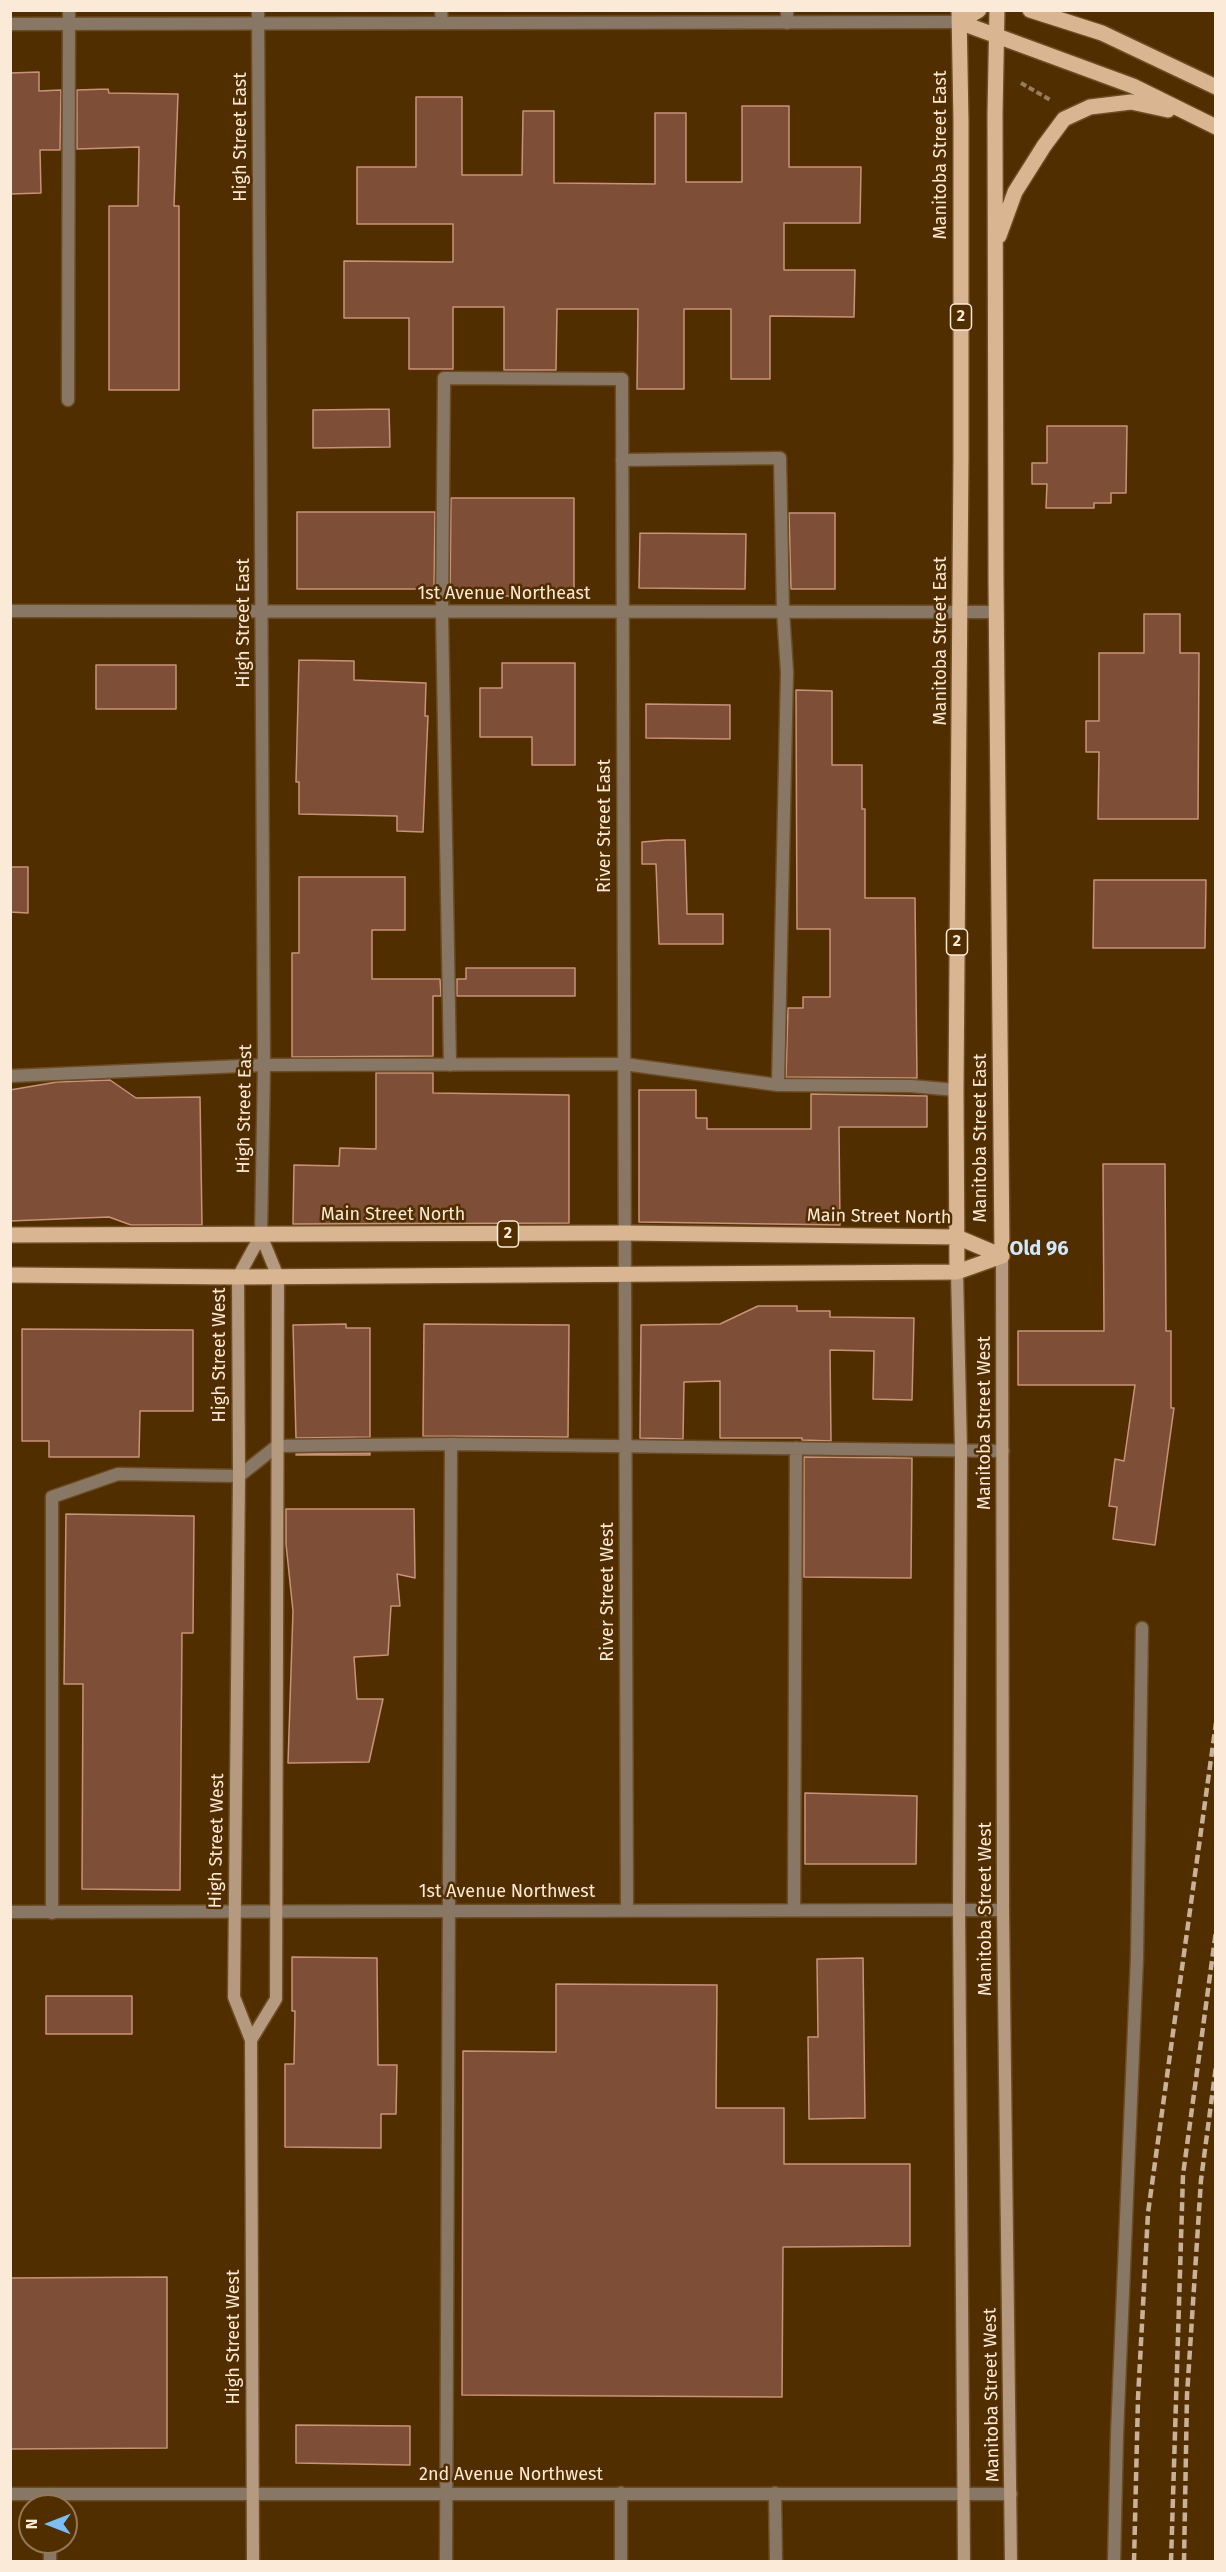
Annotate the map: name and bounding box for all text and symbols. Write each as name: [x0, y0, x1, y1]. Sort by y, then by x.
street label: Manitoba Street East: [930, 71, 952, 239]
street label: High Street East: [230, 72, 252, 202]
road number: 2: [950, 304, 972, 330]
street label: Manitoba Street East: [930, 557, 952, 725]
street label: High Street East: [233, 558, 255, 688]
street label: 1st Avenue Northeast: [418, 583, 590, 605]
street label: River Street East: [594, 759, 616, 893]
road number: 2: [946, 929, 968, 955]
street label: High Street East: [233, 1044, 257, 1174]
street label: Manitoba Street East: [970, 1054, 992, 1222]
street label: Main Street North: [321, 1204, 465, 1226]
street label: Main Street North: [807, 1205, 951, 1229]
road number: 2: [498, 1221, 518, 1247]
district label: Old 96: [1010, 1237, 1068, 1261]
street label: High Street West: [209, 1288, 231, 1422]
street label: Manitoba Street West: [974, 1336, 996, 1510]
street label: River Street West: [597, 1522, 619, 1662]
street label: High Street West: [205, 1773, 229, 1909]
street label: Manitoba Street West: [975, 1822, 997, 1996]
street label: 1st Avenue Northwest: [419, 1881, 595, 1903]
street label: High Street West: [223, 2270, 245, 2404]
street label: Manitoba Street West: [980, 2308, 1004, 2482]
street label: 2nd Avenue Northwest: [419, 2464, 603, 2486]
north arrow: [18, 2494, 78, 2554]
text: N: [22, 2519, 41, 2529]

